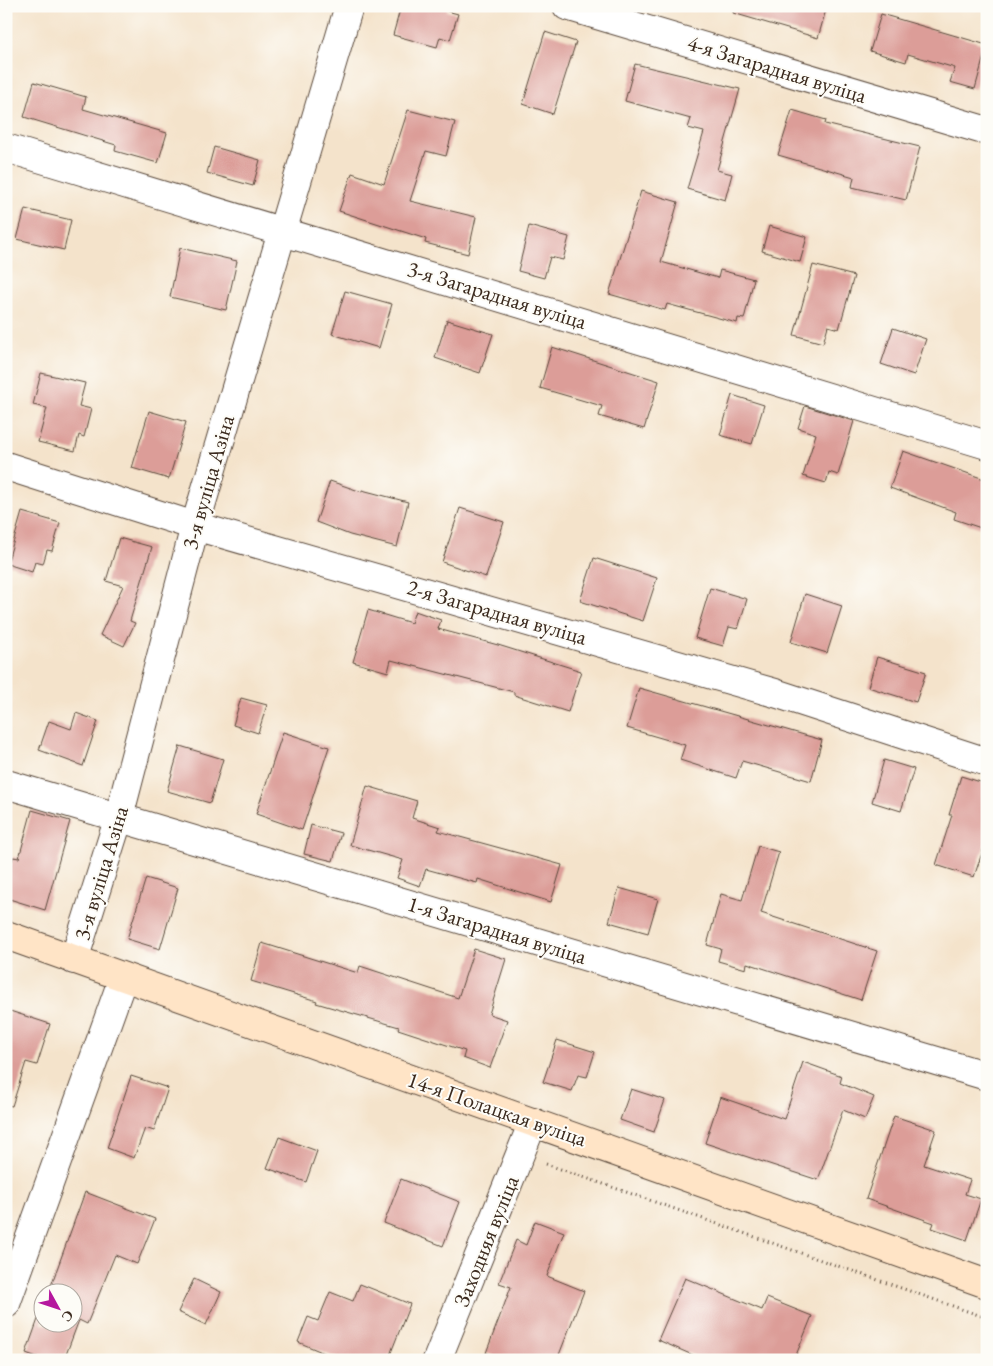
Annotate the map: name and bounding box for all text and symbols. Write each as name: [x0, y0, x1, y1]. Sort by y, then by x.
street label: 4-я Загарадная вуліца: [684, 28, 870, 110]
street label: 3-я Загарадная вуліца: [404, 254, 590, 336]
street label: 3-я вуліца Азіна: [175, 411, 241, 553]
street label: 2-я Загарадная вуліца: [404, 572, 590, 652]
street label: 3-я вуліца Азіна: [67, 802, 135, 944]
street label: 1-я Загарадная вуліца: [404, 889, 590, 971]
street label: 14-я Полацкая вуліца: [403, 1065, 591, 1153]
street label: Заходняя вуліца: [447, 1171, 526, 1311]
north arrow: [32, 1284, 82, 1334]
text: С: [58, 1307, 78, 1326]

